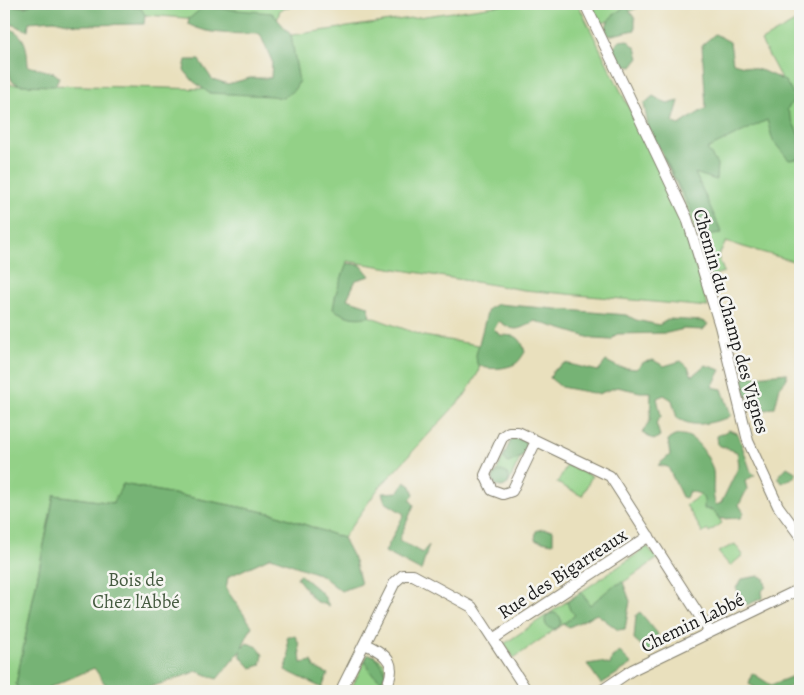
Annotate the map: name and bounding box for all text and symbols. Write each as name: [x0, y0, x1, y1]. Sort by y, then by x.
street label: Chemin du Champ des Vignes: [686, 206, 776, 437]
street label: Rue des Bigarreaux: [493, 522, 632, 625]
park label: Bois de Chez l'Abbé: [92, 567, 180, 615]
street label: Chemin Labbé: [636, 587, 749, 659]

